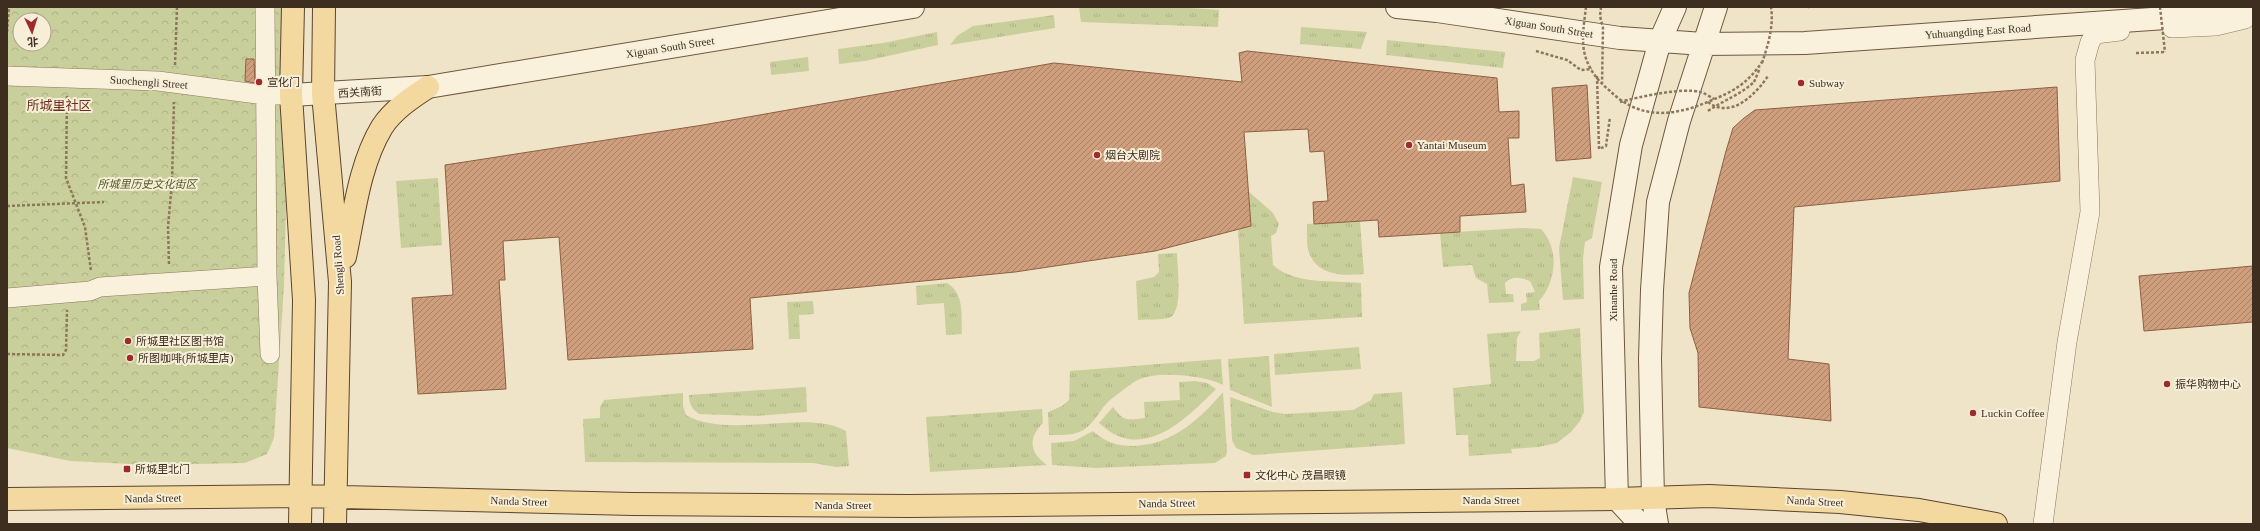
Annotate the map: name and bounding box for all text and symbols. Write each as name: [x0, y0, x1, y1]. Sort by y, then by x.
north arrow: [12, 12, 52, 52]
street label: Xiguan South Street: [1504, 14, 1594, 40]
street label: Yuhuangding East Road: [1925, 21, 2032, 41]
street label: Xiguan South Street: [625, 34, 715, 60]
text: 北: [27, 36, 39, 48]
street label: Suochengli Street: [110, 73, 188, 91]
place label: 宣化门: [267, 76, 300, 88]
marker: 宣化门: [254, 77, 264, 87]
place label: Subway: [1809, 77, 1845, 89]
marker: Subway: [1796, 78, 1806, 88]
street label: 西关南街: [338, 84, 382, 100]
district label: 所城里社区: [26, 98, 92, 113]
place label: Yantai Museum: [1417, 139, 1487, 151]
marker: Yantai Museum: [1404, 140, 1414, 150]
place label: 烟台大剧院: [1105, 149, 1160, 161]
marker: 烟台大剧院: [1092, 150, 1102, 160]
park label: 所城里历史文化街区: [98, 178, 198, 190]
street label: Shengli Road: [330, 234, 346, 295]
street label: Xinanhe Road: [1607, 258, 1619, 322]
place label: 所城里社区图书馆: [136, 335, 224, 347]
marker: 所城里社区图书馆: [123, 336, 133, 346]
place label: 所图咖啡(所城里店): [138, 352, 234, 365]
marker: 所图咖啡(所城里店): [125, 353, 135, 363]
place label: 振华购物中心: [2175, 378, 2241, 390]
marker: 振华购物中心: [2162, 379, 2172, 389]
place label: Luckin Coffee: [1981, 407, 2045, 419]
marker: Luckin Coffee: [1968, 408, 1978, 418]
place label: 所城里北门: [135, 463, 190, 475]
marker: 所城里北门: [122, 464, 132, 474]
place label: 文化中心 茂昌眼镜: [1255, 469, 1346, 481]
marker: 文化中心 茂昌眼镜: [1242, 470, 1252, 480]
street label: Nanda Street: [124, 492, 182, 504]
street label: Nanda Street: [490, 494, 548, 508]
street label: Nanda Street: [1462, 494, 1520, 506]
street label: Nanda Street: [1786, 494, 1844, 508]
street label: Nanda Street: [1138, 497, 1196, 509]
street label: Nanda Street: [814, 499, 872, 511]

